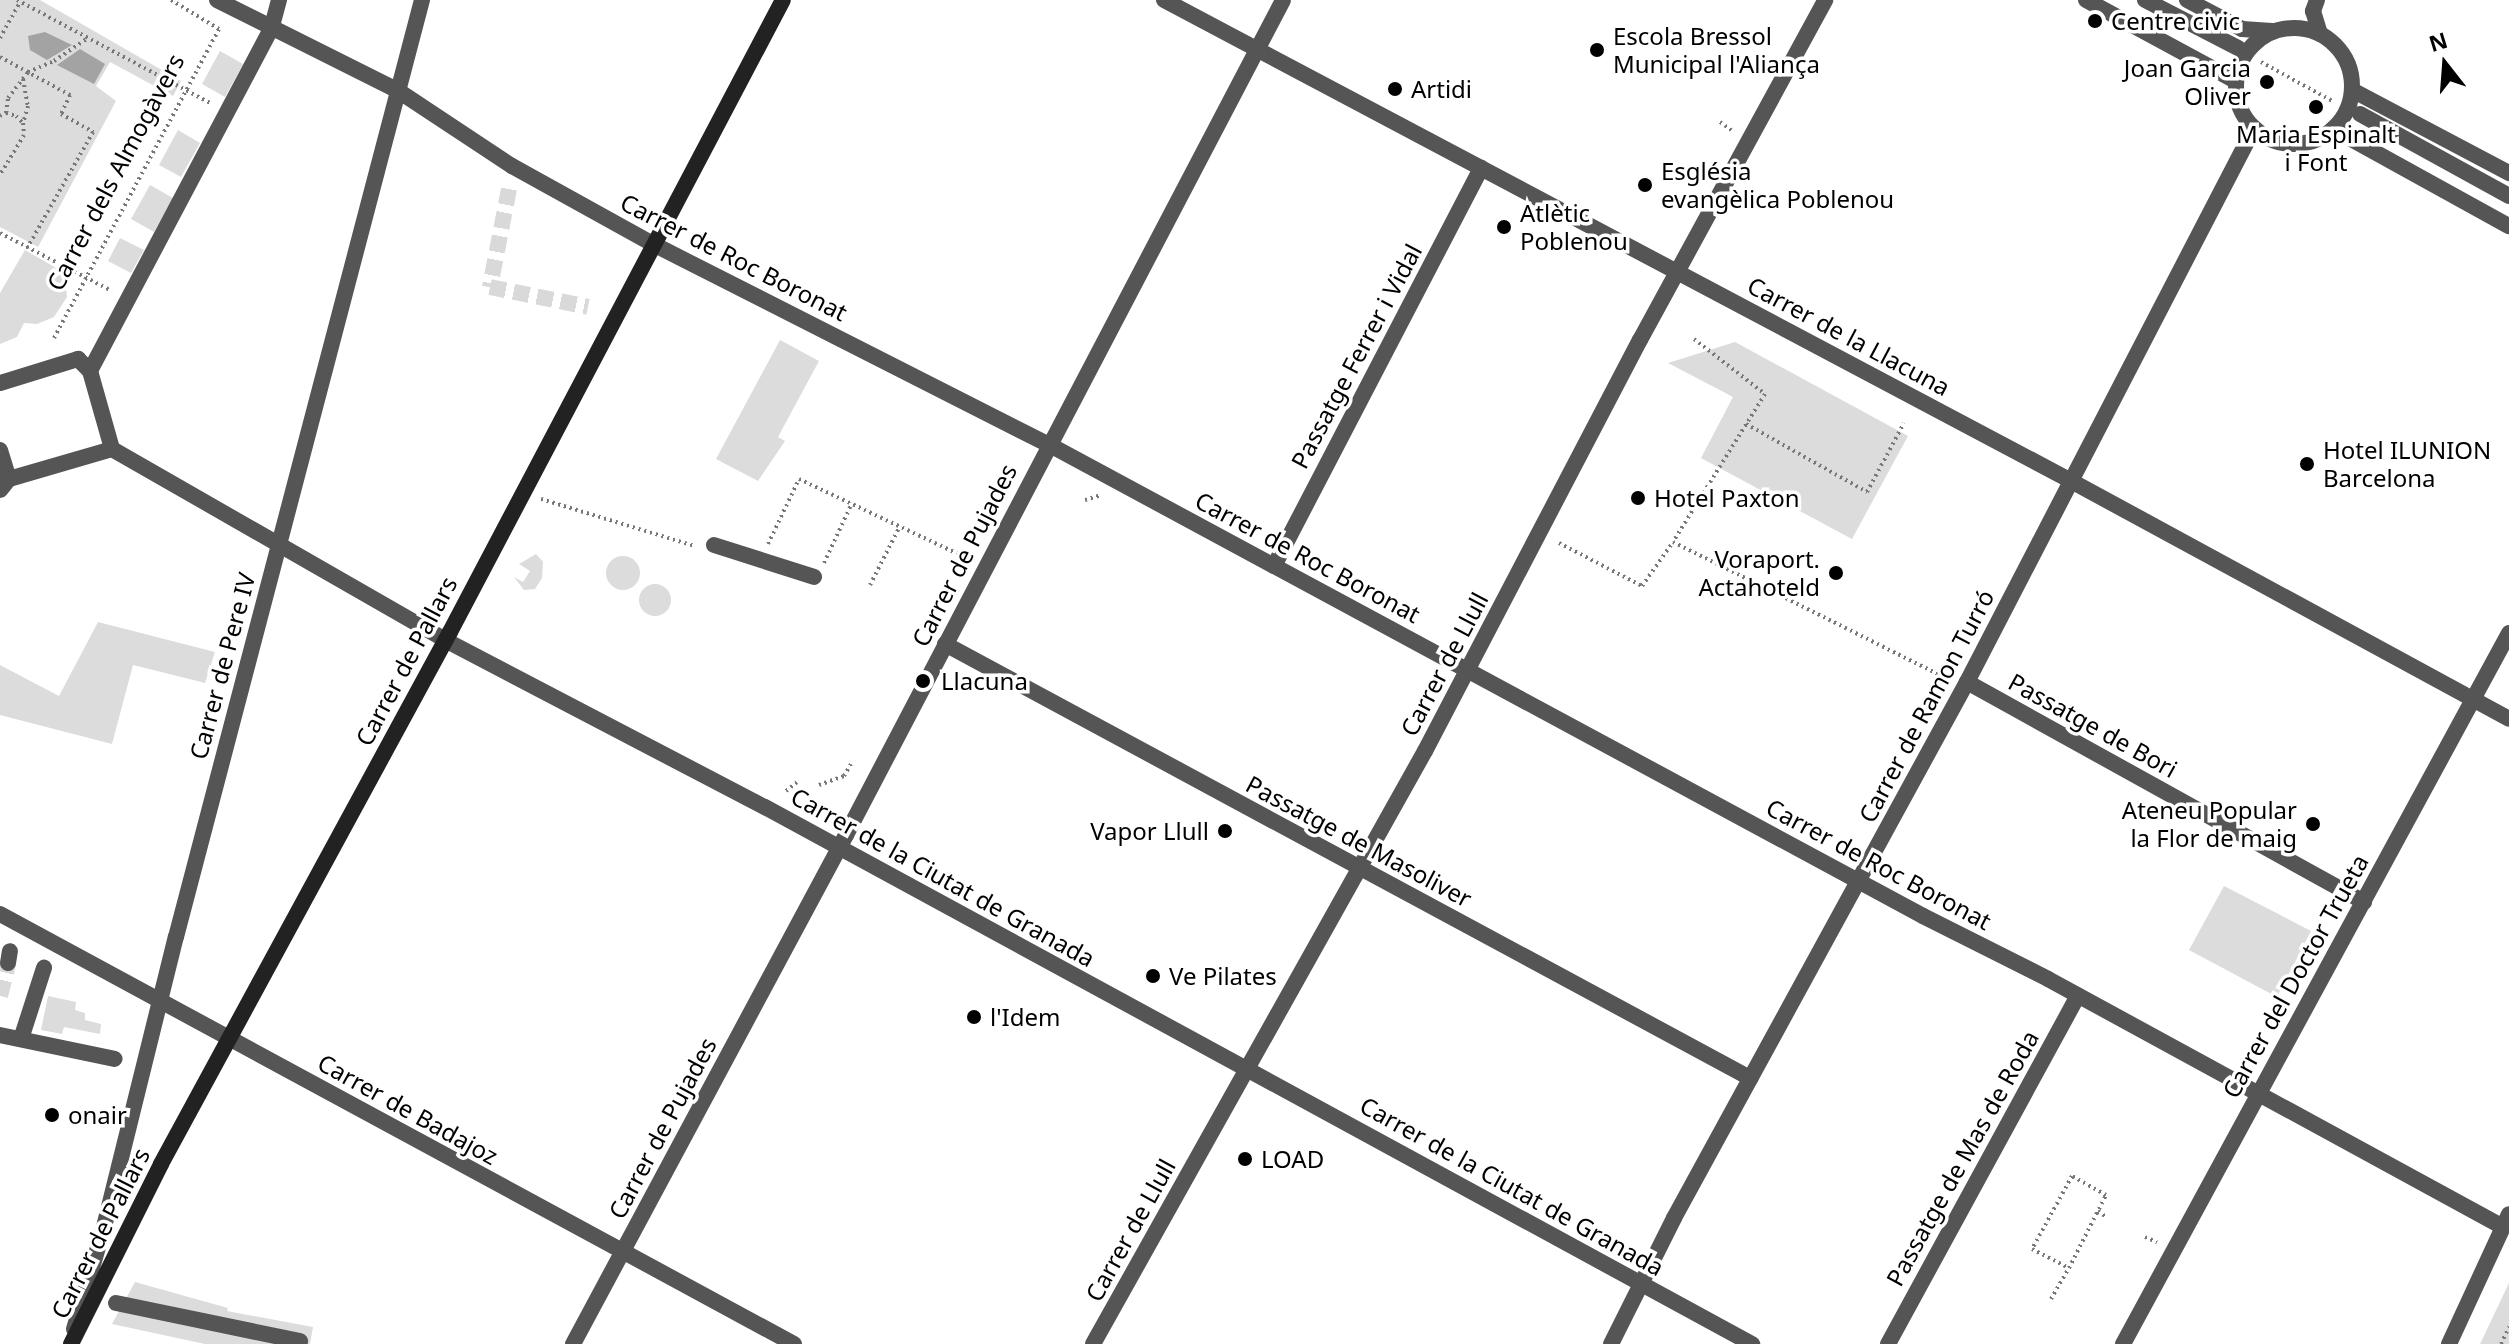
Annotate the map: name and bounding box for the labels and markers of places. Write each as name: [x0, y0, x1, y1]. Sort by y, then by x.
place label: Centre civic: [2111, 7, 2240, 35]
marker: Centre civic: [2086, 12, 2104, 30]
place label: Escola Bressol Municipal l'Aliança: [1613, 22, 1820, 78]
marker: Escola Bressol Municipal l'Aliança: [1588, 41, 1606, 59]
place label: Joan Garcia Oliver: [2124, 54, 2251, 110]
marker: Joan Garcia Oliver: [2258, 73, 2276, 91]
place label: Artidi: [1411, 75, 1472, 103]
marker: Artidi: [1386, 80, 1404, 98]
marker: Maria Espinalt i Font: [2307, 98, 2325, 116]
place label: Maria Espinalt i Font: [2236, 120, 2396, 176]
place label: Església evangèlica Poblenou: [1661, 157, 1894, 213]
marker: Església evangèlica Poblenou: [1636, 176, 1654, 194]
place label: Atlètic Poblenou: [1520, 199, 1628, 255]
marker: Atlètic Poblenou: [1495, 218, 1513, 236]
place label: Hotel ILUNION Barcelona: [2323, 436, 2491, 492]
marker: Hotel ILUNION Barcelona: [2298, 455, 2316, 473]
place label: Hotel Paxton: [1654, 484, 1800, 512]
marker: Hotel Paxton: [1629, 489, 1647, 507]
place label: Voraport. Actahoteld: [1699, 545, 1820, 601]
marker: Voraport. Actahoteld: [1827, 564, 1845, 582]
place label: Llacuna: [941, 667, 1028, 695]
marker: Llacuna: [912, 670, 934, 692]
place label: Ateneu Popular la Flor de maig: [2122, 796, 2297, 852]
marker: Ateneu Popular la Flor de maig: [2304, 815, 2322, 833]
place label: Vapor Llull: [1090, 817, 1209, 845]
marker: Vapor Llull: [1216, 822, 1234, 840]
place label: Ve Pilates: [1169, 962, 1277, 990]
marker: Ve Pilates: [1144, 967, 1162, 985]
place label: l'Idem: [990, 1003, 1060, 1031]
marker: l'Idem: [965, 1008, 983, 1026]
place label: onair: [68, 1101, 127, 1129]
marker: onair: [43, 1106, 61, 1124]
place label: LOAD: [1261, 1145, 1324, 1173]
marker: LOAD: [1236, 1150, 1254, 1168]

